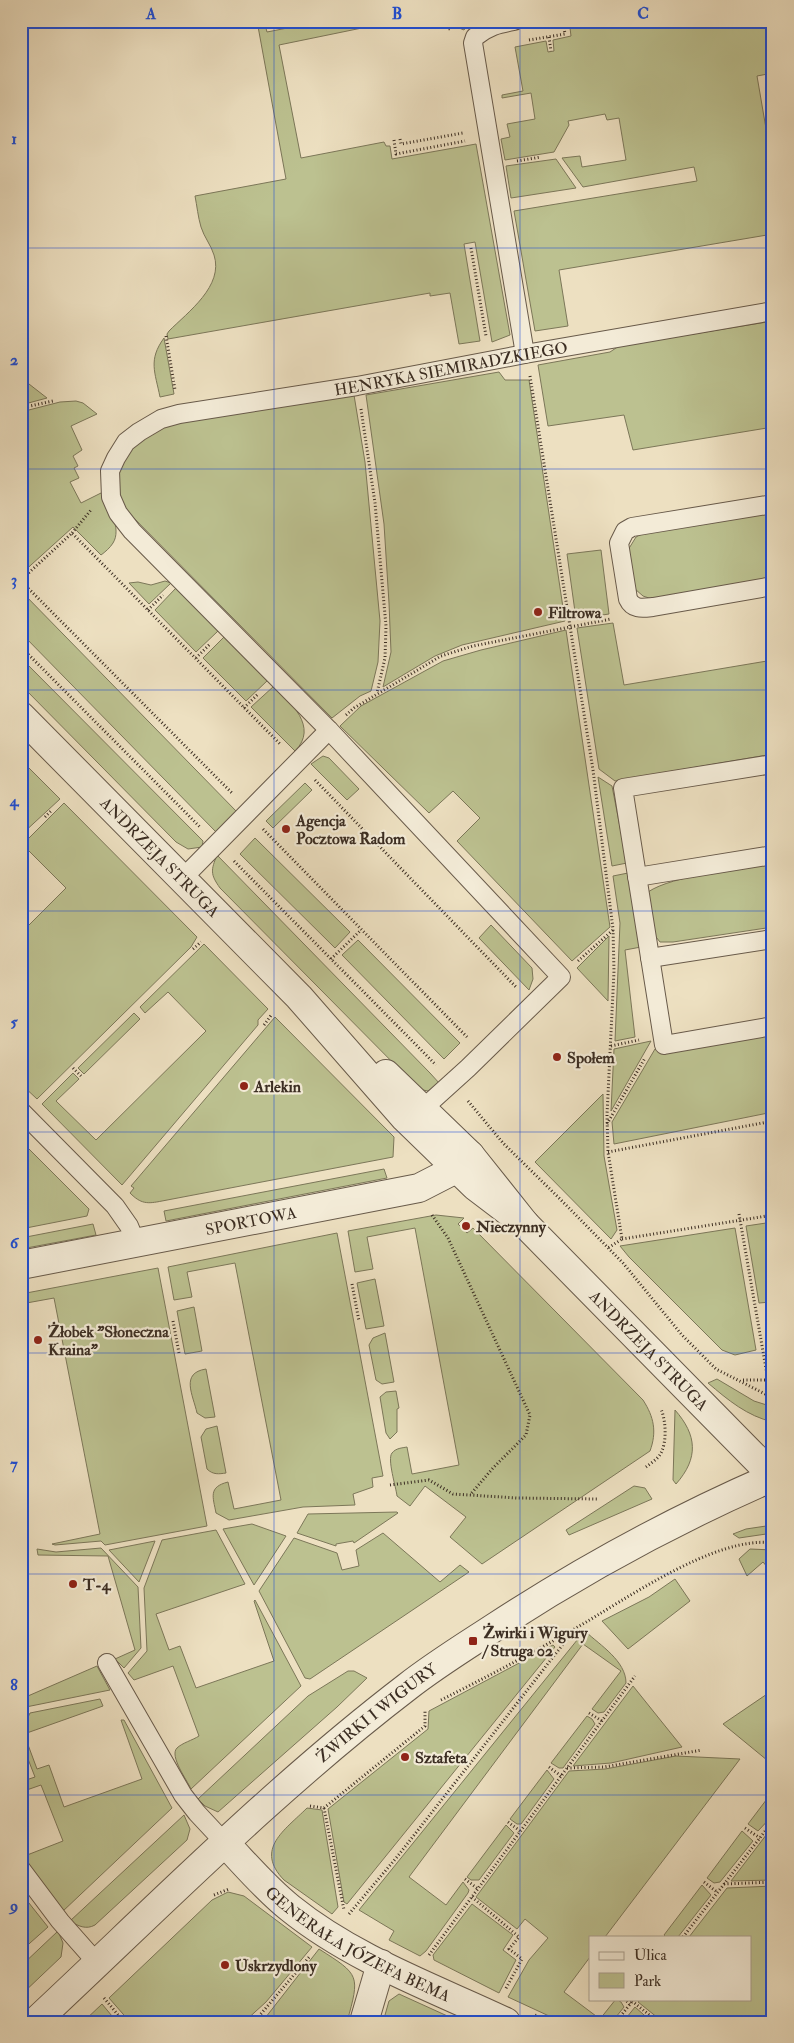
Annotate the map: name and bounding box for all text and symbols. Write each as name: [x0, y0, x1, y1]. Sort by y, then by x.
text: A: [145, 4, 157, 24]
text: B: [392, 4, 402, 24]
text: C: [637, 4, 649, 24]
text: 1: [11, 129, 17, 149]
street label: HENRYKA SIEMIRADZKIEGO: [333, 338, 569, 400]
text: 2: [10, 350, 18, 370]
text: 3: [11, 570, 17, 590]
place label: Filtrowa: [548, 603, 602, 623]
marker: Filtrowa: [532, 606, 544, 618]
text: 4: [9, 791, 20, 811]
street label: ANDRZEJA STRUGA: [95, 792, 223, 922]
place label: Agencja Pocztowa Radom: [295, 811, 406, 849]
marker: Agencja Pocztowa Radom: [280, 823, 292, 835]
text: 5: [10, 1012, 18, 1032]
place label: Społem: [567, 1048, 615, 1069]
marker: Społem: [551, 1051, 563, 1063]
place label: Arlekin: [253, 1077, 302, 1097]
marker: Arlekin: [238, 1080, 250, 1092]
street label: SPORTOWA: [204, 1203, 298, 1240]
place label: Nieczynny: [475, 1217, 547, 1238]
marker: Nieczynny: [460, 1220, 472, 1232]
text: 6: [10, 1233, 20, 1253]
street label: ANDRZEJA STRUGA: [584, 1286, 712, 1415]
place label: Żłobek "Słoneczna Kraina": [48, 1321, 169, 1360]
marker: Żłobek "Słoneczna Kraina": [32, 1334, 44, 1346]
text: 7: [10, 1454, 18, 1474]
place label: T-4: [82, 1575, 112, 1595]
marker: T-4: [67, 1578, 79, 1590]
place label: Żwirki i Wigury / Struga 02: [481, 1622, 589, 1662]
marker: Żwirki i Wigury / Struga 02: [467, 1635, 479, 1647]
street label: ŻWIRKI I WIGURY: [312, 1659, 442, 1767]
text: 8: [10, 1675, 18, 1695]
place label: Sztafeta: [415, 1748, 467, 1768]
marker: Sztafeta: [399, 1751, 411, 1763]
street label: GENERAŁA JÓZEFA BEMA: [261, 1882, 453, 2006]
text: 9: [8, 1896, 18, 1916]
legend: [589, 1936, 752, 2000]
text: Ulica: [634, 1946, 667, 1965]
place label: Uskrzydlony: [235, 1956, 317, 1977]
marker: Uskrzydlony: [219, 1959, 231, 1971]
text: Park: [634, 1972, 661, 1991]

